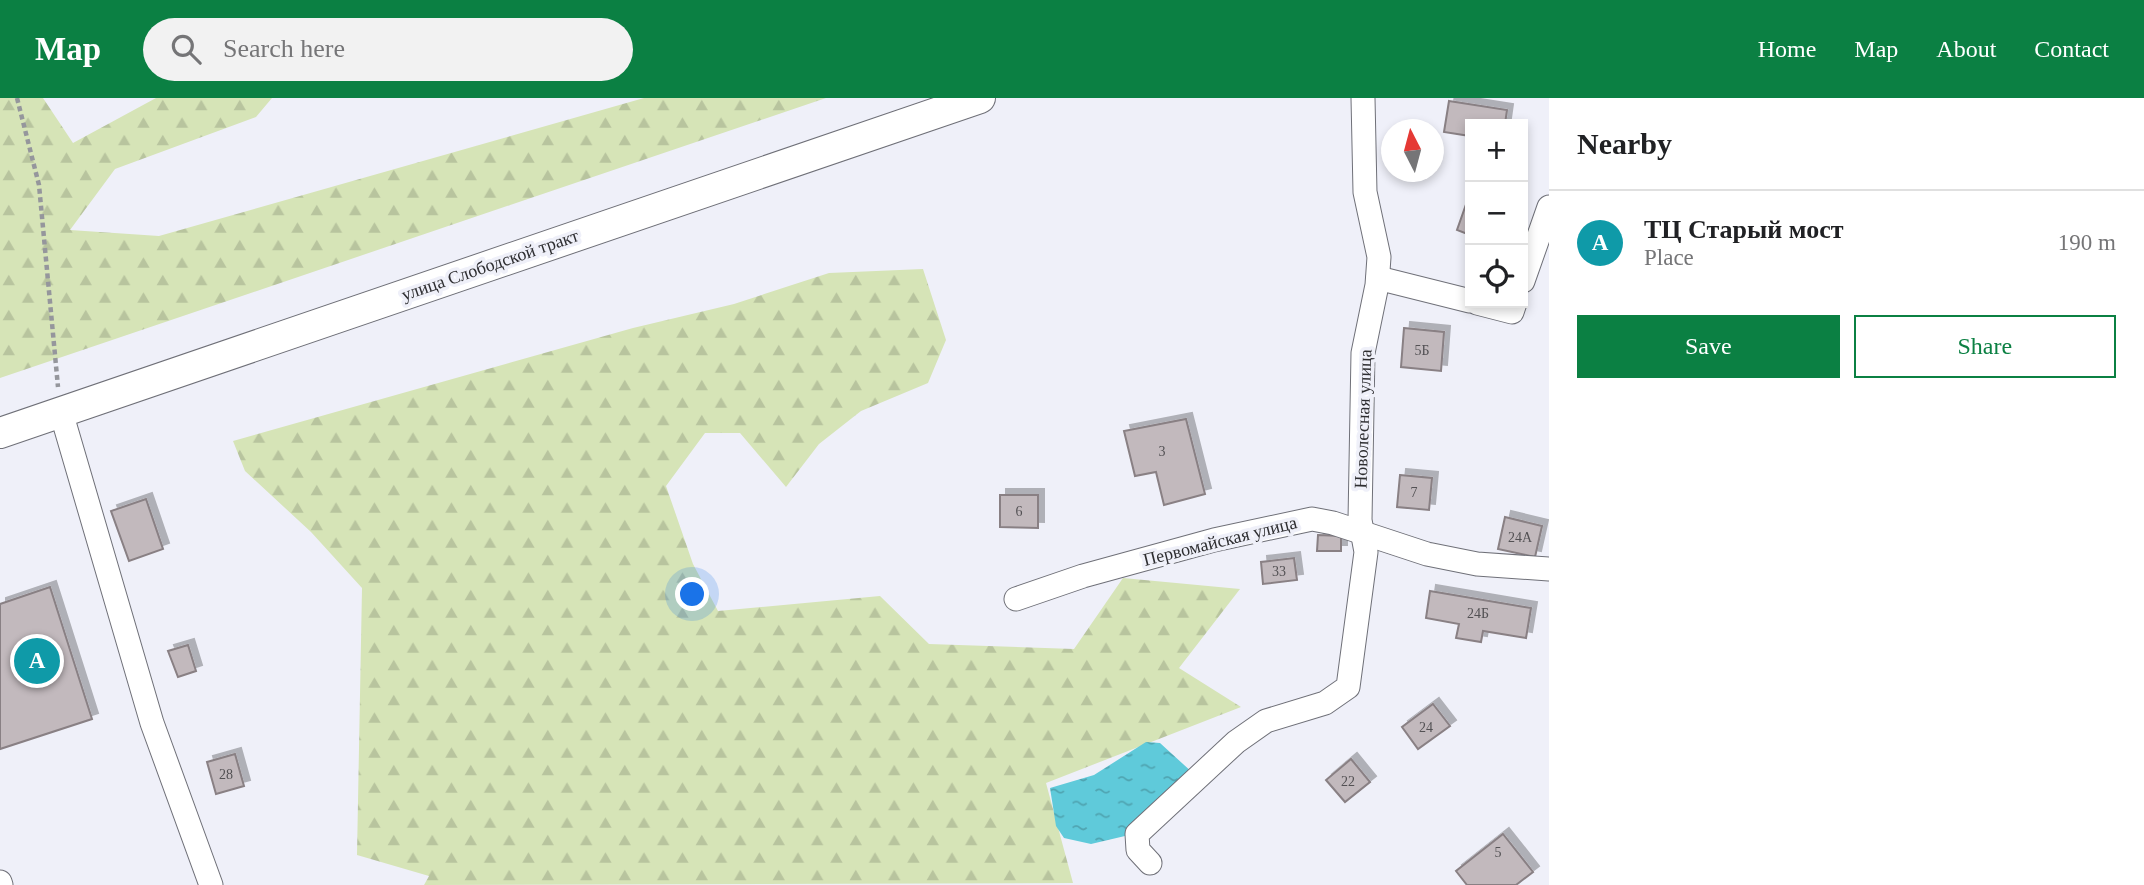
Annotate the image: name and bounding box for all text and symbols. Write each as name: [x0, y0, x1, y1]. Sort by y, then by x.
search box: [143, 18, 633, 81]
icon: search: [167, 30, 205, 68]
text: Map: [35, 31, 101, 67]
text: Search here: [223, 34, 345, 63]
text: Home: [1758, 36, 1816, 62]
text: Map: [1854, 36, 1898, 62]
text: About: [1936, 36, 1996, 62]
text: Contact: [2034, 36, 2109, 62]
north arrow: [1381, 119, 1444, 182]
map controls: [1465, 119, 1528, 308]
button: +: [1465, 119, 1528, 182]
text: Nearby: [1577, 127, 1672, 160]
button: −: [1465, 182, 1528, 245]
text: ТЦ Старый мост: [1644, 215, 1844, 244]
street label: улица Слободской тракт: [399, 225, 581, 305]
text: A: [1592, 230, 1608, 255]
text: 190 m: [2058, 230, 2116, 255]
button: locate: [1465, 245, 1528, 308]
text: Place: [1644, 245, 1694, 270]
button: Save: [1577, 315, 1840, 378]
button: Share: [1854, 315, 2116, 378]
house number: 5Б: [1414, 343, 1430, 358]
street label: Новолесная улица: [1351, 349, 1375, 489]
house number: 3: [1159, 444, 1166, 459]
house number: 7: [1411, 485, 1418, 500]
house number: 6: [1016, 504, 1023, 519]
street label: Первомайская улица: [1141, 512, 1299, 570]
house number: 24А: [1508, 530, 1533, 545]
house number: 33: [1272, 564, 1286, 579]
your location: [675, 577, 709, 611]
house number: 24Б: [1467, 606, 1489, 621]
pin: A: [14, 635, 60, 687]
house number: 24: [1419, 720, 1433, 735]
house number: 28: [219, 767, 233, 782]
house number: 22: [1341, 774, 1355, 789]
house number: 5: [1495, 845, 1502, 860]

